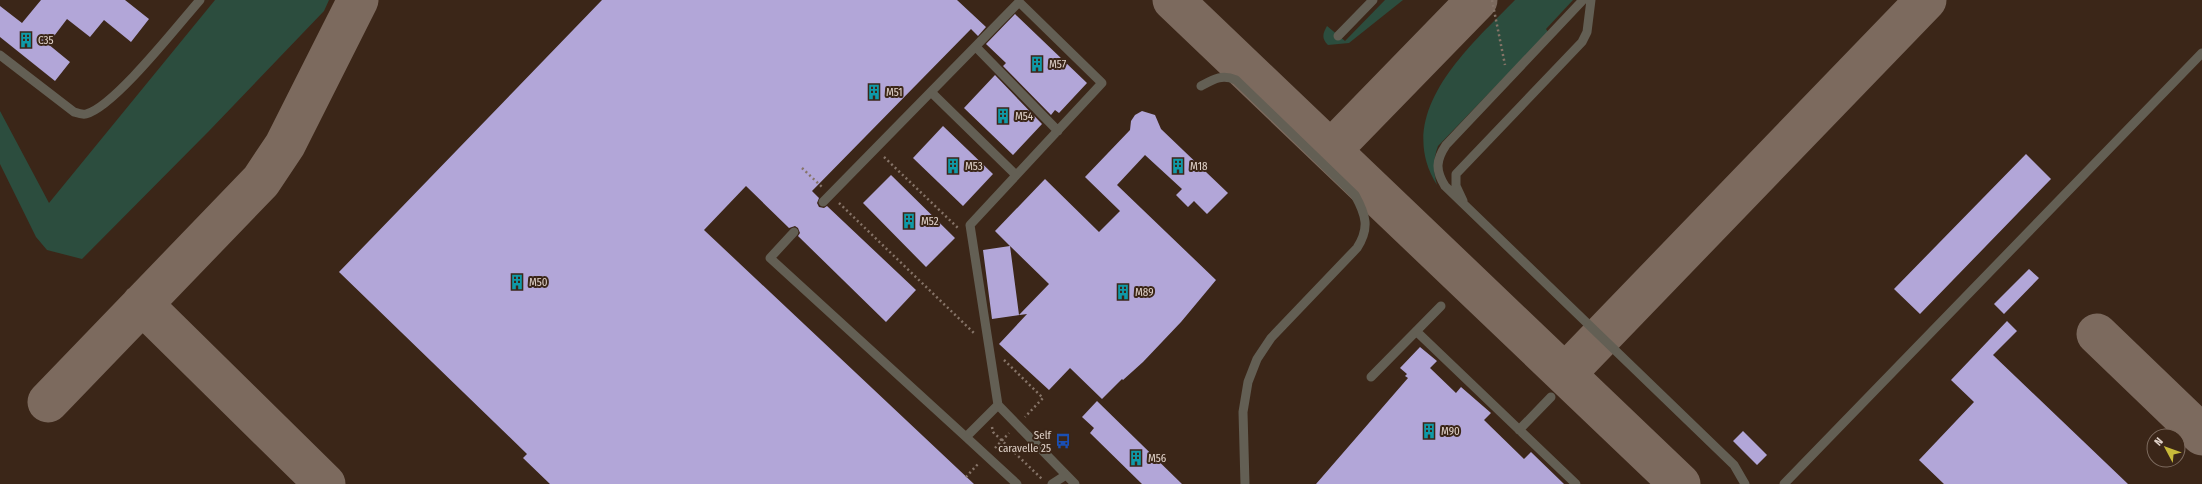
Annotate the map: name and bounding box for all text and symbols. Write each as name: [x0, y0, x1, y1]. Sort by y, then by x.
building icon: C35: [17, 31, 35, 49]
place label: C35: [38, 34, 54, 47]
building icon: M57: [1028, 55, 1046, 73]
place label: M57: [1049, 58, 1067, 71]
building icon: M51: [865, 83, 883, 101]
place label: M51: [886, 86, 903, 99]
building icon: M54: [994, 107, 1012, 125]
place label: M54: [1015, 110, 1034, 123]
building icon: M53: [944, 157, 962, 175]
building icon: M18: [1169, 157, 1187, 175]
place label: M53: [965, 160, 983, 173]
place label: M18: [1190, 160, 1208, 173]
building icon: M52: [900, 212, 918, 230]
place label: M52: [921, 215, 939, 228]
building icon: M50: [508, 273, 526, 291]
place label: M50: [529, 276, 548, 289]
building icon: M89: [1114, 283, 1132, 301]
place label: M89: [1135, 286, 1154, 299]
building icon: M90: [1420, 422, 1438, 440]
place label: M90: [1441, 425, 1460, 438]
north arrow: [2146, 428, 2186, 468]
place label: Self caravelle 25: [998, 429, 1052, 455]
bus stop icon: Self caravelle 25: [1054, 432, 1072, 450]
text: N: [2152, 435, 2166, 449]
building icon: M56: [1127, 449, 1145, 467]
place label: M56: [1148, 452, 1167, 465]

